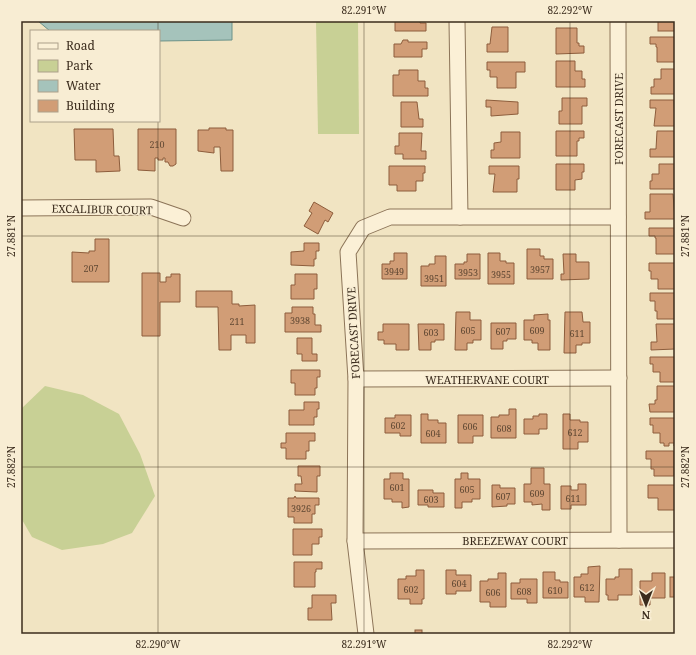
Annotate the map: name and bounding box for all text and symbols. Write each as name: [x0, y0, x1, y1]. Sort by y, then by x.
text: 82.291°W: [342, 3, 387, 17]
text: 82.292°W: [548, 3, 593, 17]
legend: [30, 30, 160, 122]
text: Road: [66, 37, 96, 54]
text: Park: [66, 57, 94, 74]
street label: FORECAST DRIVE: [611, 73, 626, 165]
text: Water: [66, 77, 101, 94]
text: Building: [66, 97, 115, 114]
house number: 210: [149, 138, 165, 151]
street label: EXCALIBUR COURT: [51, 201, 153, 217]
text: 27.881°N: [4, 215, 18, 257]
text: 27.881°N: [678, 215, 692, 257]
house number: 207: [83, 262, 99, 275]
house number: 3957: [530, 263, 550, 276]
house number: 3949: [384, 265, 404, 278]
house number: 3953: [458, 266, 478, 279]
house number: 3955: [491, 268, 511, 281]
house number: 3951: [424, 272, 444, 285]
street label: FORECAST DRIVE: [343, 286, 363, 379]
house number: 3938: [290, 314, 310, 327]
house number: 211: [229, 315, 245, 328]
house number: 605: [460, 324, 476, 337]
house number: 609: [529, 324, 545, 337]
house number: 607: [495, 325, 511, 338]
house number: 603: [423, 326, 439, 339]
house number: 611: [569, 327, 585, 340]
street label: WEATHERVANE COURT: [425, 372, 549, 387]
house number: 602: [390, 419, 406, 432]
house number: 606: [462, 420, 478, 433]
house number: 608: [496, 422, 512, 435]
house number: 612: [567, 426, 583, 439]
house number: 604: [425, 427, 441, 440]
text: 27.882°N: [4, 446, 18, 488]
text: 27.882°N: [678, 446, 692, 488]
house number: 601: [389, 481, 405, 494]
house number: 605: [459, 483, 475, 496]
house number: 609: [529, 487, 545, 500]
house number: 607: [495, 490, 511, 503]
house number: 611: [565, 492, 581, 505]
house number: 603: [423, 493, 439, 506]
house number: 3926: [291, 502, 311, 515]
street label: BREEZEWAY COURT: [462, 533, 568, 548]
house number: 604: [451, 577, 467, 590]
house number: 612: [579, 581, 595, 594]
house number: 602: [403, 583, 419, 596]
house number: 610: [547, 584, 563, 597]
house number: 608: [516, 585, 532, 598]
north arrow: [626, 585, 666, 625]
house number: 606: [485, 586, 501, 599]
text: N: [641, 608, 650, 623]
text: 82.290°W: [136, 637, 181, 651]
text: 82.291°W: [342, 637, 387, 651]
text: 82.292°W: [548, 637, 593, 651]

